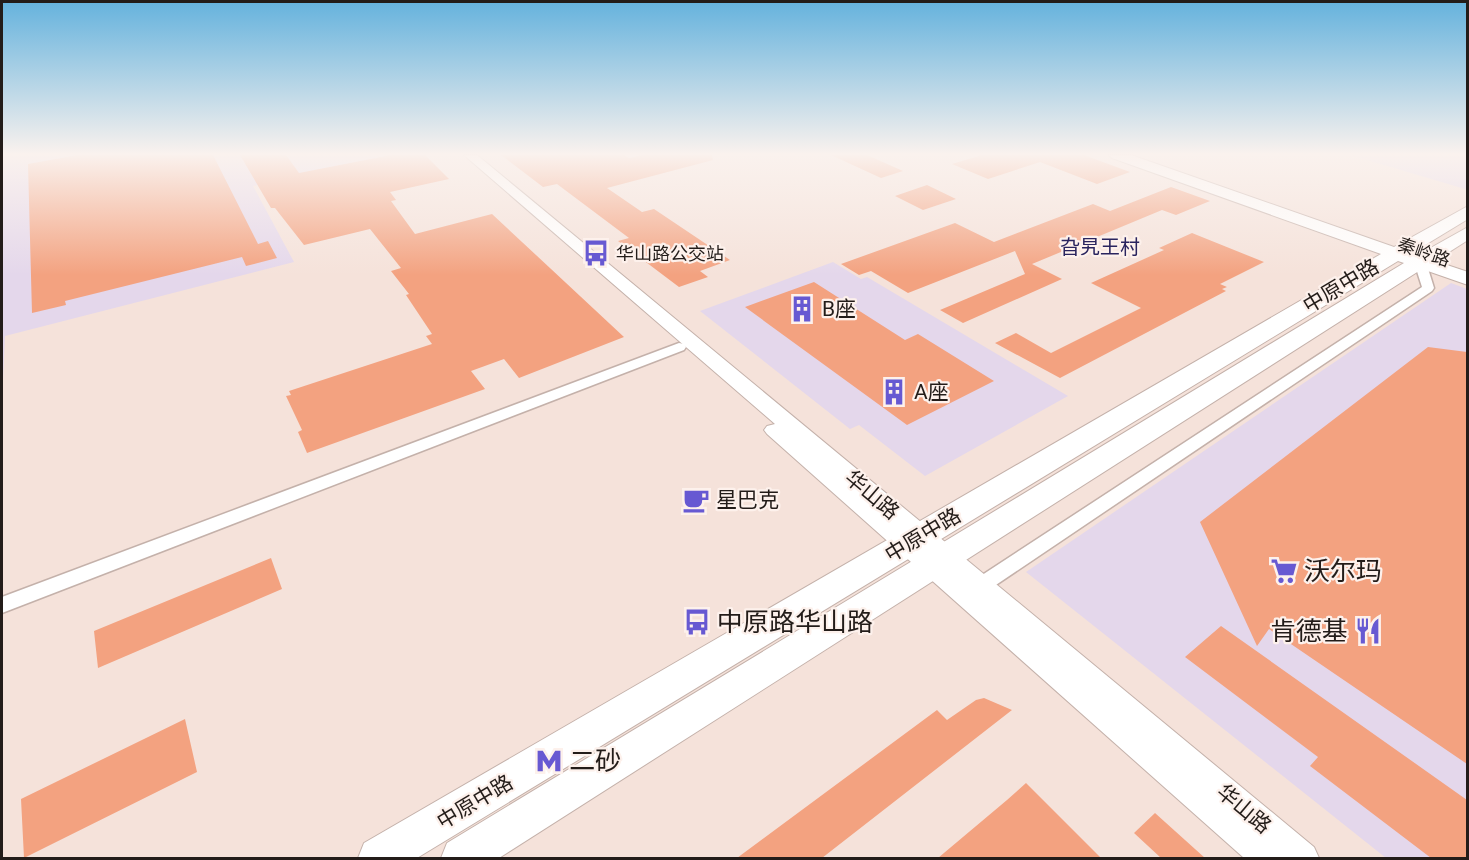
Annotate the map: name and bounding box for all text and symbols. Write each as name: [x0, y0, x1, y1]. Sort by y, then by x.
street label: 秦岭路: [1395, 233, 1453, 271]
district label: 旮旯王村: [1060, 235, 1140, 259]
bus stop icon: 华山路公交站: [581, 238, 611, 268]
place label: 华山路公交站: [616, 243, 724, 264]
street label: 中原中路: [1299, 254, 1383, 318]
building icon: B座: [787, 294, 817, 324]
place label: B座: [822, 297, 856, 321]
building icon: A座: [879, 377, 909, 407]
place label: A座: [914, 380, 949, 404]
street label: 华山路: [840, 466, 904, 524]
cafe icon: 星巴克: [681, 485, 711, 515]
place label: 星巴克: [716, 488, 779, 512]
street label: 中原中路: [881, 503, 965, 567]
supermarket icon: 沃尔玛: [1269, 556, 1299, 586]
place label: 沃尔玛: [1304, 556, 1382, 586]
bus stop icon: 中原路华山路: [682, 607, 712, 637]
place label: 中原路华山路: [717, 607, 873, 637]
place label: 肯德基: [1270, 616, 1348, 646]
restaurant icon: 肯德基: [1353, 616, 1383, 646]
metro station icon: 二砂: [534, 746, 564, 776]
place label: 二砂: [569, 746, 621, 776]
street label: 中原中路: [433, 770, 517, 834]
street label: 华山路: [1212, 780, 1276, 838]

